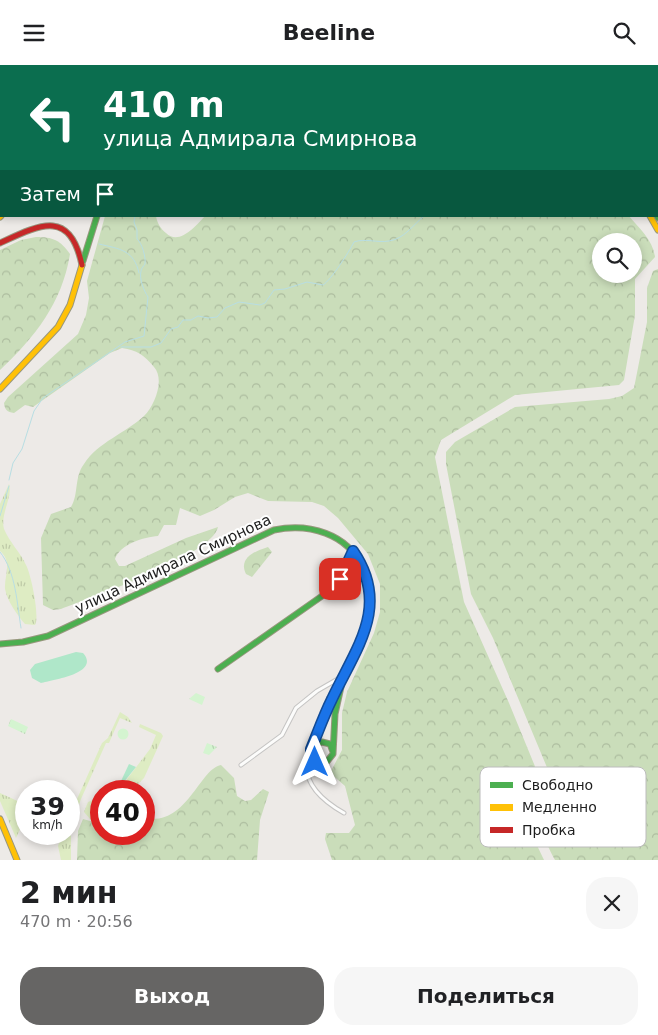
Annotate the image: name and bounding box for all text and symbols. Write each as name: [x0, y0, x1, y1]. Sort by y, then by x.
icon: menu: [20, 19, 48, 47]
icon: search: [610, 19, 638, 47]
text: Beeline: [283, 20, 375, 45]
icon: left: [20, 85, 85, 150]
text: 410 m: [103, 85, 225, 125]
text: улица Адмирала Смирнова: [103, 126, 417, 151]
icon: arrive: [91, 180, 119, 208]
text: Затем: [20, 183, 81, 205]
map controls: [592, 233, 642, 283]
button: search: [592, 233, 642, 283]
street label: улица Адмирала Смирнова: [72, 511, 274, 617]
pin: [319, 558, 361, 600]
icon: arrive: [326, 565, 354, 593]
position arrow: [288, 735, 340, 787]
legend: [480, 767, 646, 847]
text: Свободно: [522, 777, 593, 793]
speed limit sign: 40: [90, 780, 155, 845]
text: 39: [30, 792, 65, 821]
text: Медленно: [522, 799, 597, 815]
text: km/h: [32, 818, 63, 832]
text: Пробка: [522, 822, 576, 838]
text: 2 мин: [20, 875, 118, 910]
button: close: [586, 877, 638, 929]
text: 470 m · 20:56: [20, 912, 133, 931]
button: Выход: [20, 967, 324, 1025]
button: Поделиться: [334, 967, 638, 1025]

